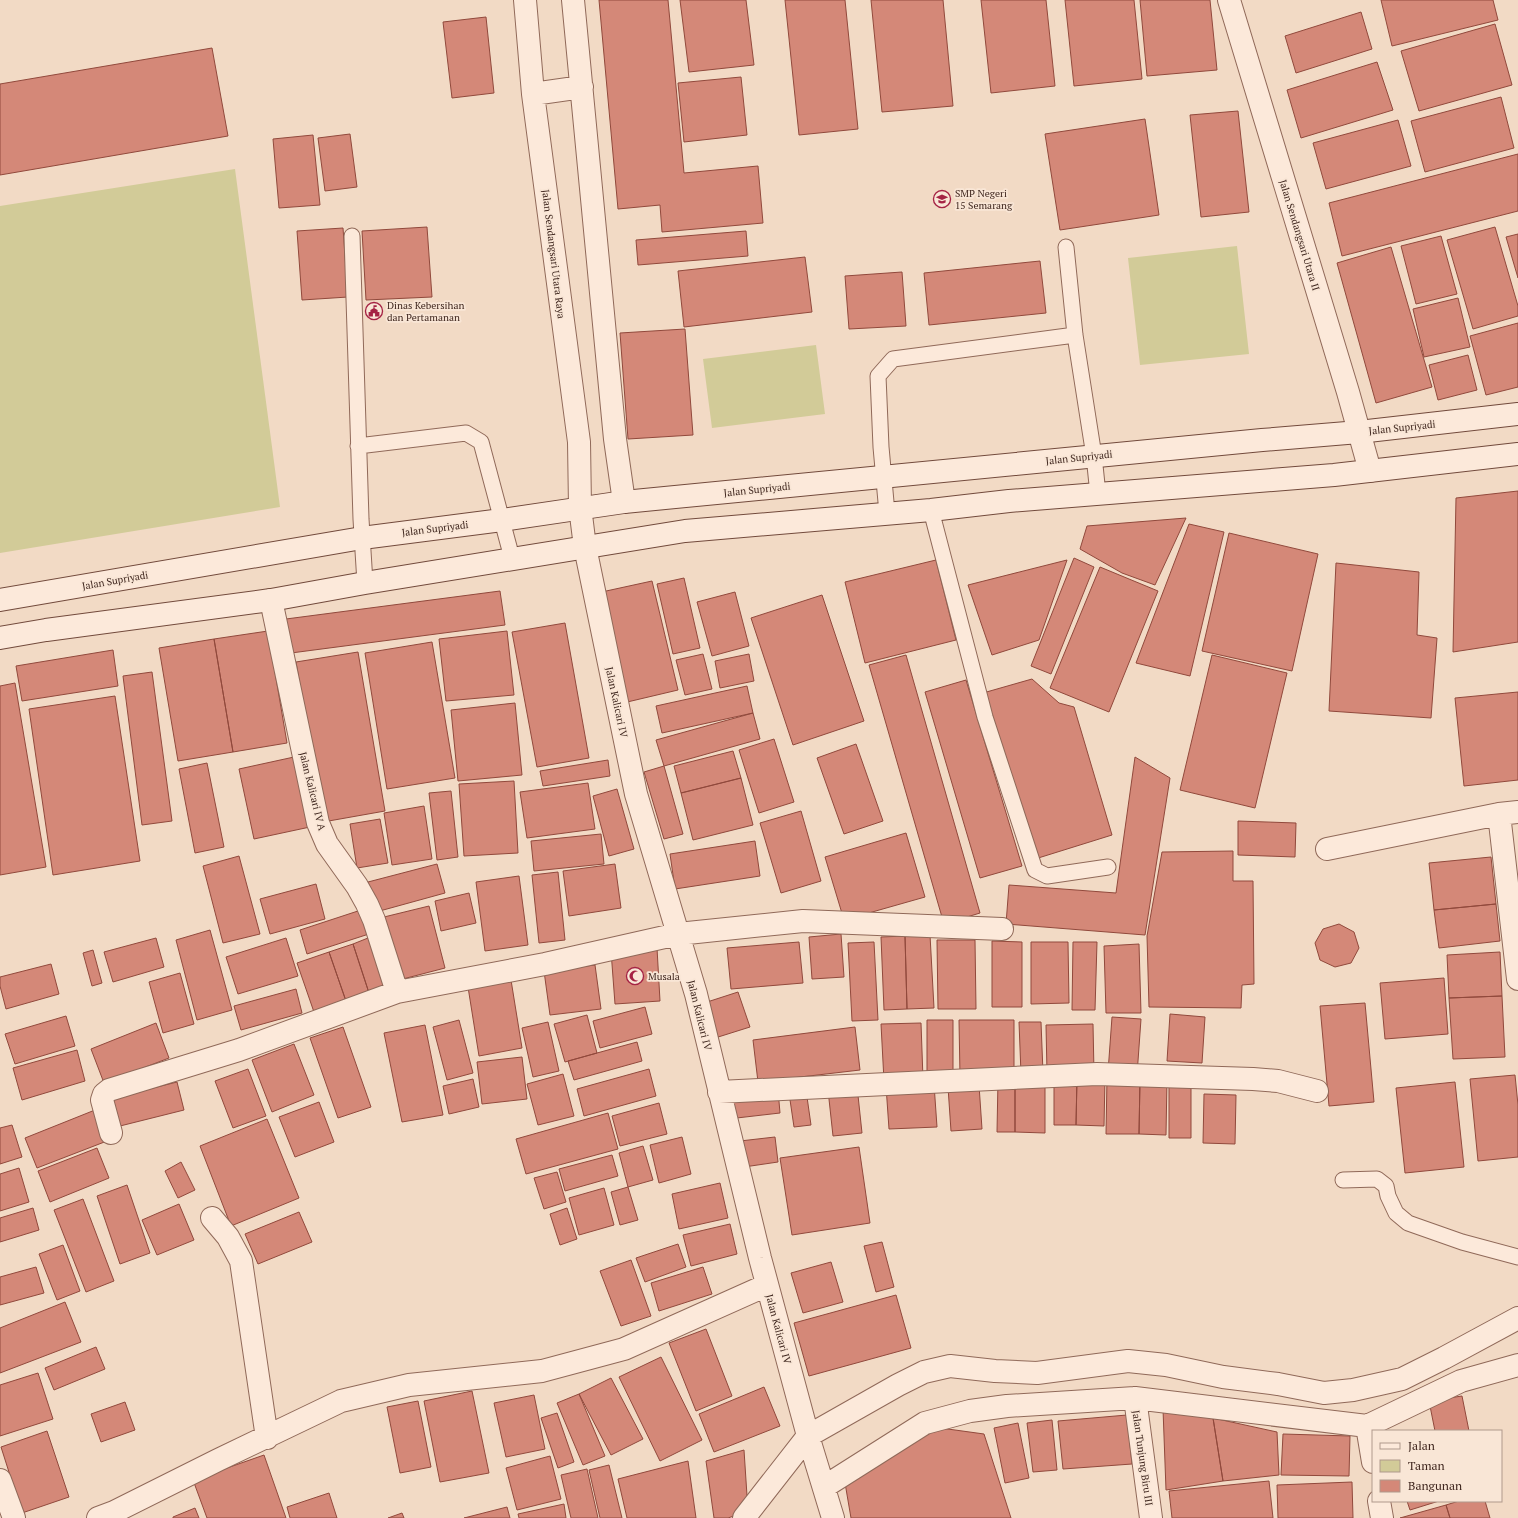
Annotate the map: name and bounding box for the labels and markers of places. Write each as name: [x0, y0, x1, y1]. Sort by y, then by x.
place label: SMP Negeri 15 Semarang: [955, 187, 1013, 212]
school or university icon: SMP Negeri 15 Semarang: [932, 189, 952, 209]
place label: Dinas Kebersihan dan Pertamanan: [387, 299, 464, 324]
public building icon: Dinas Kebersihan dan Pertamanan: [364, 301, 384, 321]
mosque icon: Musala: [625, 966, 645, 986]
place label: Musala: [648, 970, 680, 983]

